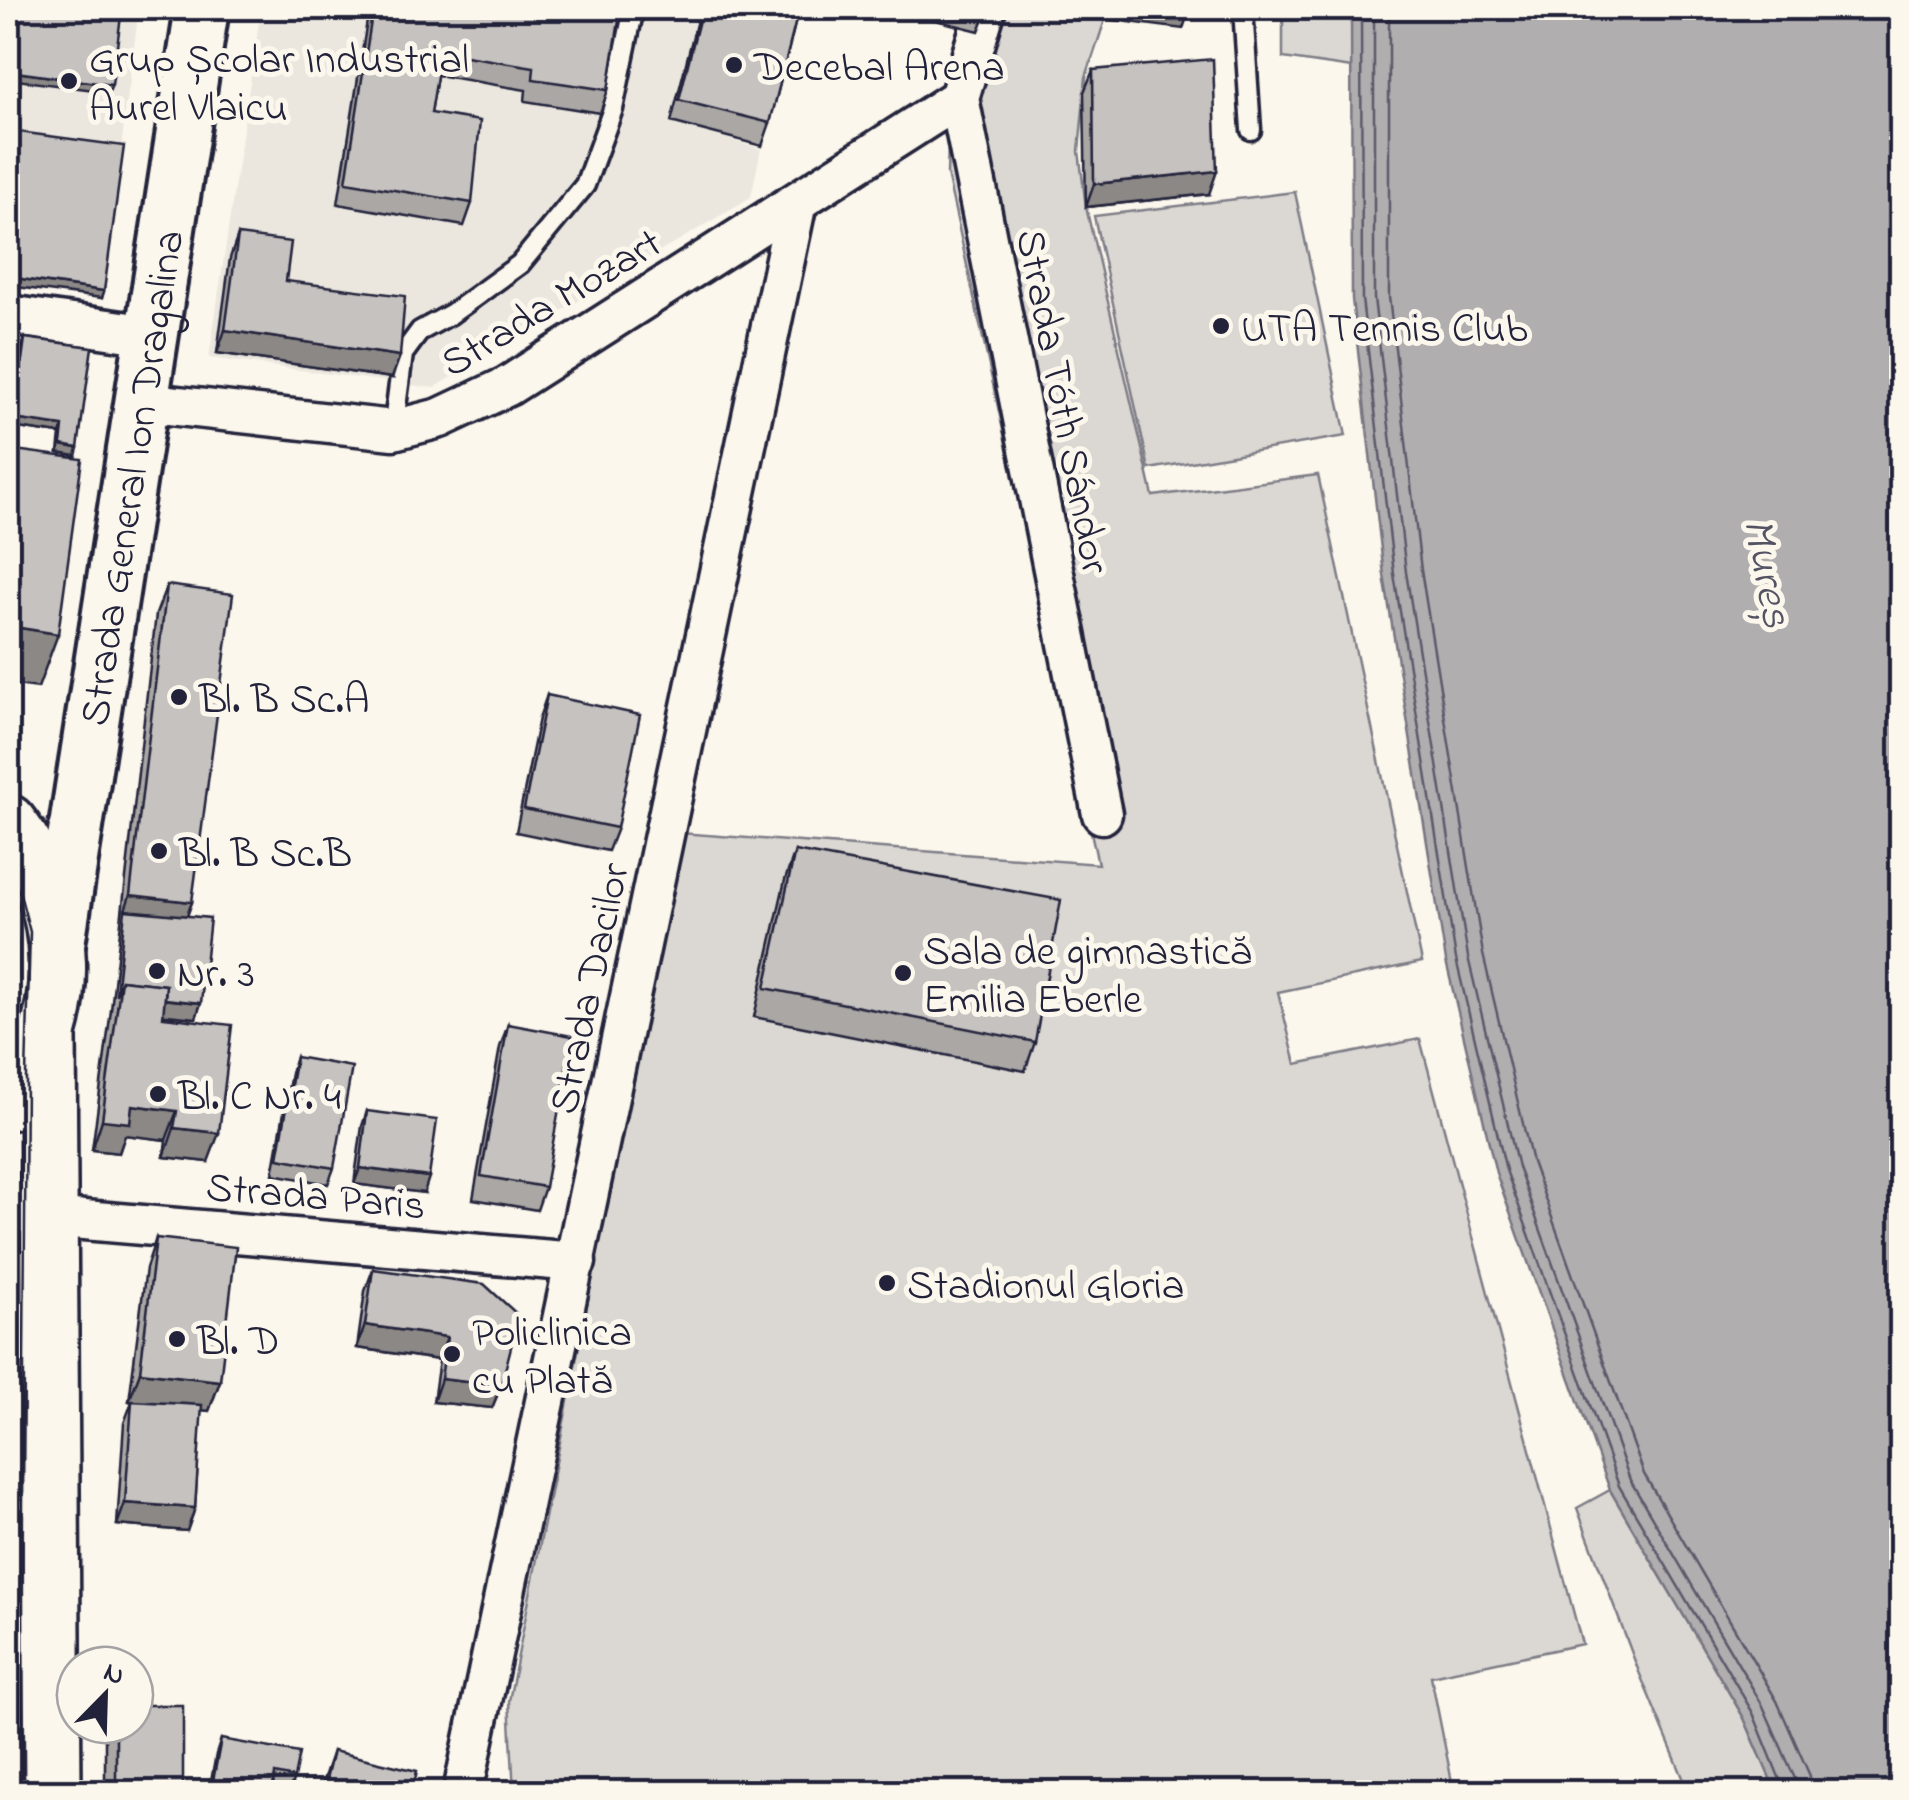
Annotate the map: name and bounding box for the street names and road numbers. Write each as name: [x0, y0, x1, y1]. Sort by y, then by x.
street label: Strada Mozart: [430, 215, 674, 395]
street label: Strada Tóth Sándor: [997, 224, 1124, 580]
street label: Strada General Ion Dragalina: [66, 226, 202, 730]
street label: Strada Dacilor: [535, 857, 648, 1120]
street label: Strada Paris: [203, 1159, 428, 1238]

